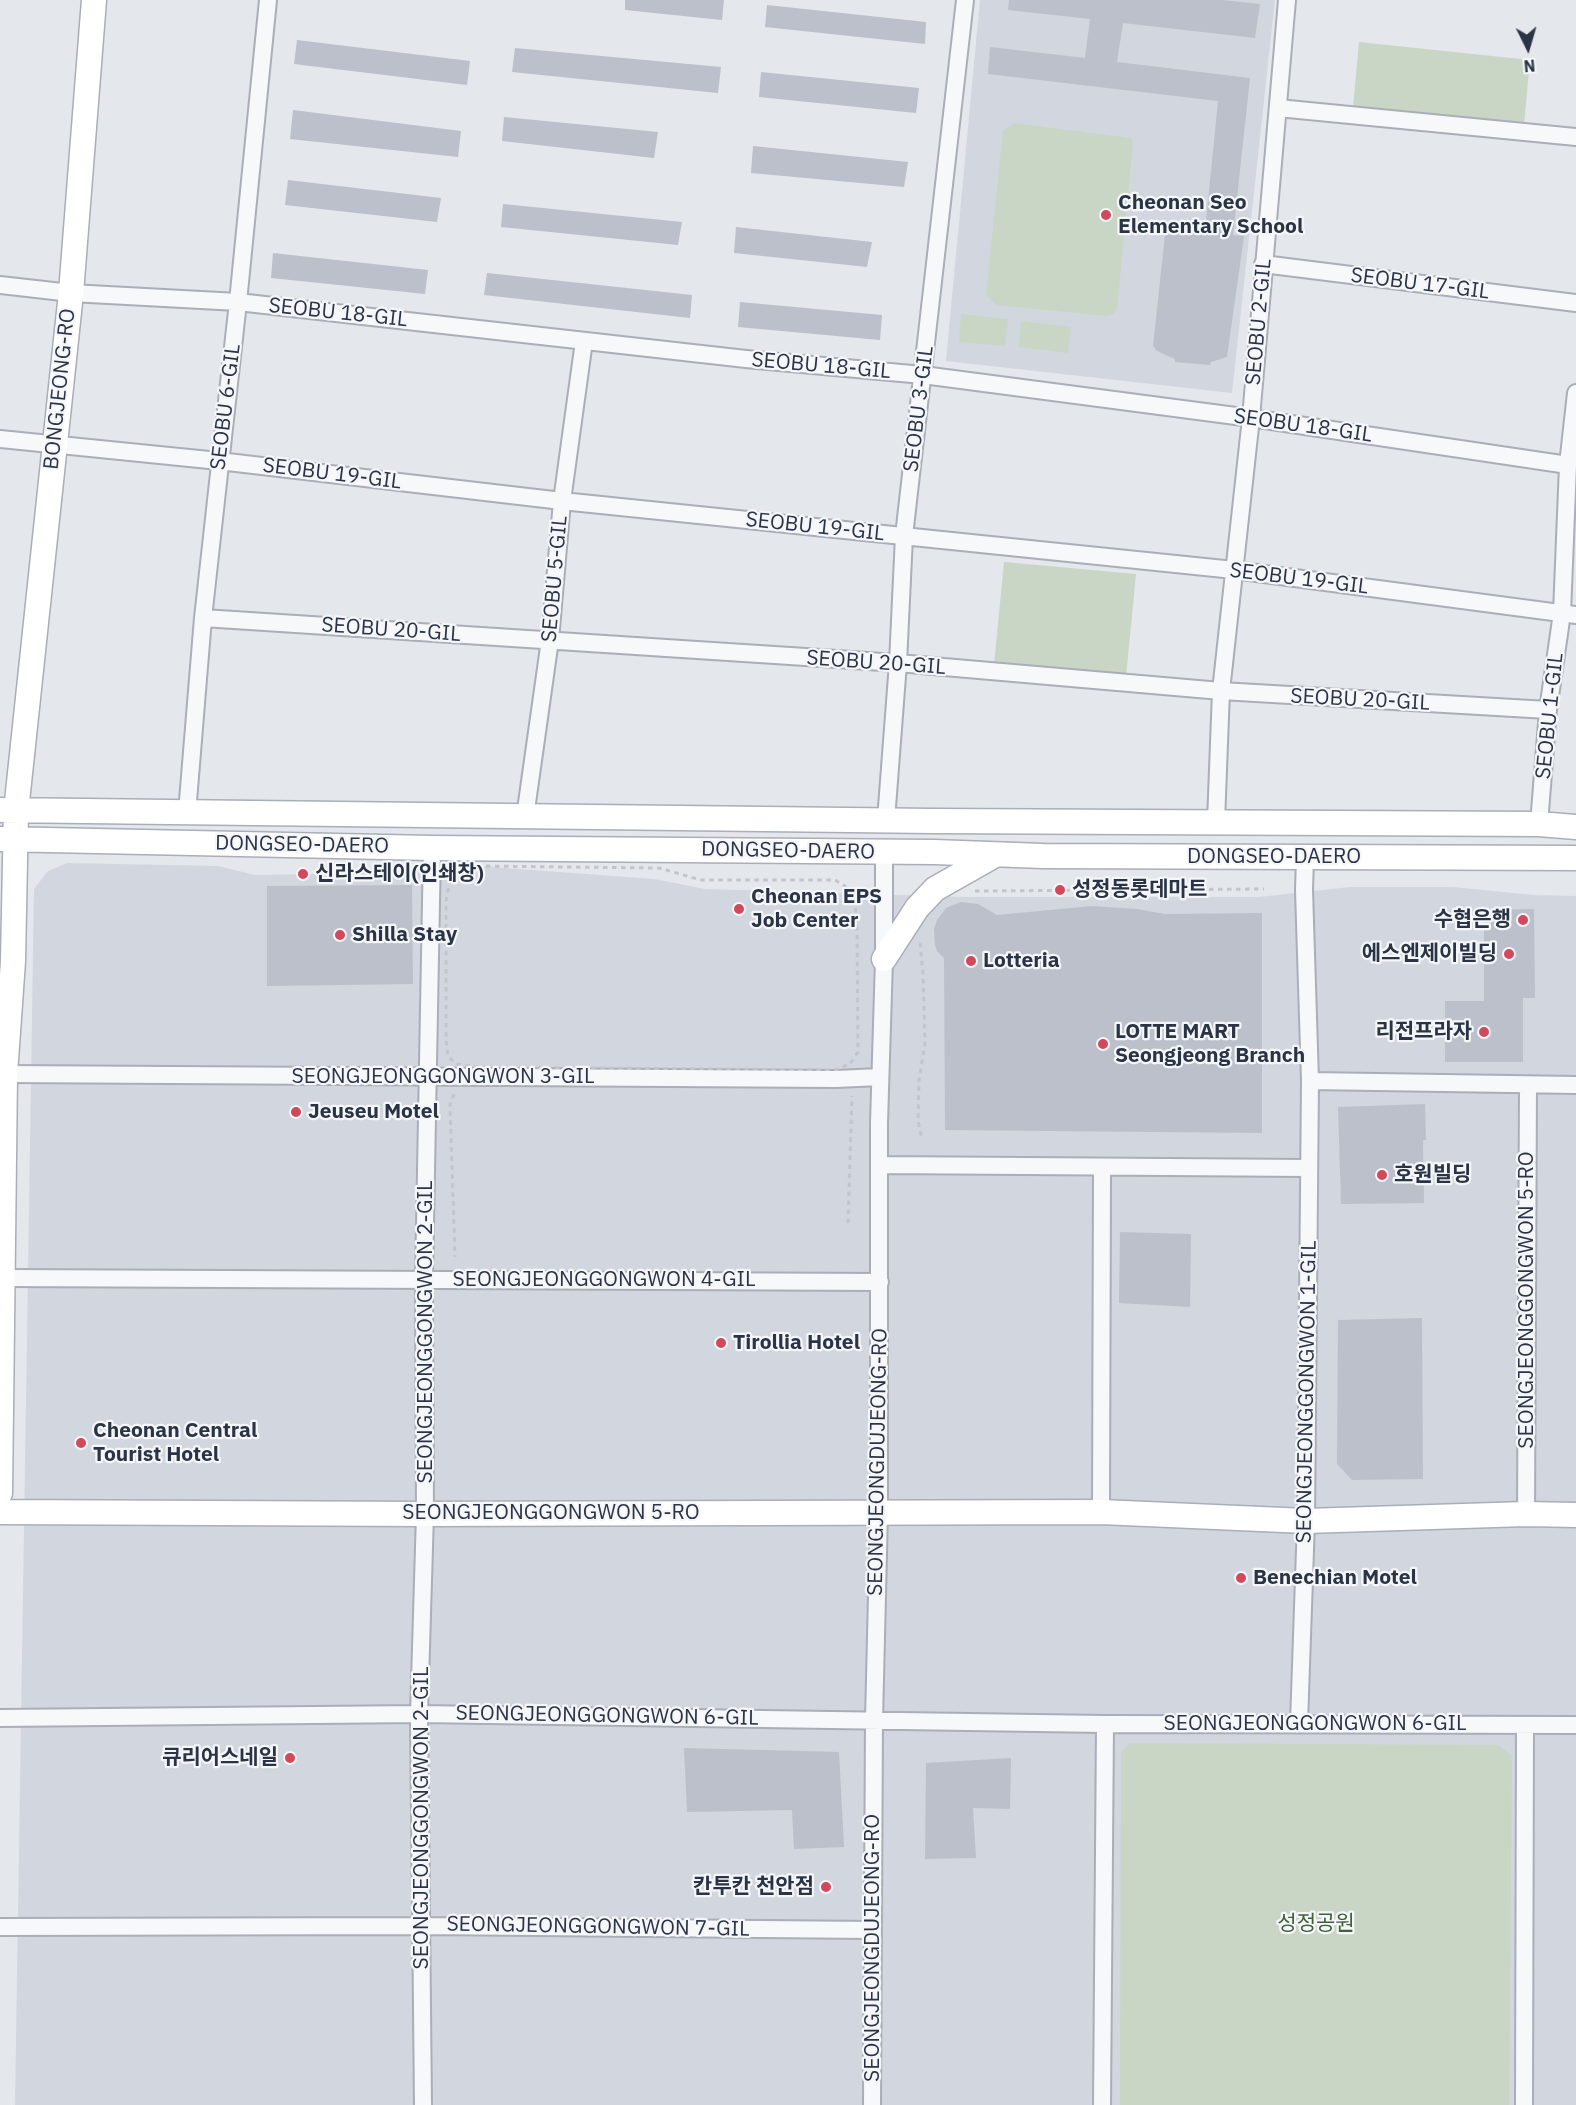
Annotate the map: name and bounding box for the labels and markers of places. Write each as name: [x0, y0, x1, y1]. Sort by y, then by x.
place label: Cheonan Seo Elementary School: [1118, 190, 1303, 240]
marker: Cheonan Seo Elementary School: [1099, 208, 1113, 222]
place label: 신라스테이(인쇄창): [315, 861, 484, 887]
marker: 신라스테이(인쇄창): [296, 867, 310, 881]
place label: 성정동롯데마트: [1072, 877, 1207, 903]
marker: 성정동롯데마트: [1053, 883, 1067, 897]
place label: Cheonan EPS Job Center: [751, 884, 882, 934]
marker: Cheonan EPS Job Center: [732, 902, 746, 916]
place label: 수협은행: [1434, 907, 1511, 933]
marker: 수협은행: [1516, 913, 1530, 927]
place label: Shilla Stay: [352, 922, 457, 948]
marker: Shilla Stay: [333, 928, 347, 942]
place label: 에스엔제이빌딩: [1362, 941, 1497, 967]
marker: 에스엔제이빌딩: [1502, 947, 1516, 961]
place label: Lotteria: [983, 948, 1060, 974]
marker: Lotteria: [964, 954, 978, 968]
place label: LOTTE MART Seongjeong Branch: [1115, 1019, 1305, 1069]
place label: 리전프라자: [1375, 1019, 1472, 1045]
marker: 리전프라자: [1477, 1025, 1491, 1039]
marker: LOTTE MART Seongjeong Branch: [1096, 1037, 1110, 1051]
place label: Jeuseu Motel: [308, 1099, 439, 1125]
marker: Jeuseu Motel: [289, 1105, 303, 1119]
place label: 호원빌딩: [1394, 1162, 1471, 1188]
marker: 호원빌딩: [1375, 1168, 1389, 1182]
place label: Tirollia Hotel: [733, 1330, 860, 1356]
marker: Tirollia Hotel: [714, 1336, 728, 1350]
place label: Cheonan Central Tourist Hotel: [93, 1418, 257, 1468]
marker: Cheonan Central Tourist Hotel: [74, 1436, 88, 1450]
place label: Benechian Motel: [1253, 1565, 1417, 1591]
marker: Benechian Motel: [1234, 1571, 1248, 1585]
place label: 큐리어스네일: [162, 1745, 278, 1771]
marker: 큐리어스네일: [283, 1751, 297, 1765]
place label: 칸투칸 천안점: [693, 1874, 814, 1900]
marker: 칸투칸 천안점: [819, 1880, 833, 1894]

